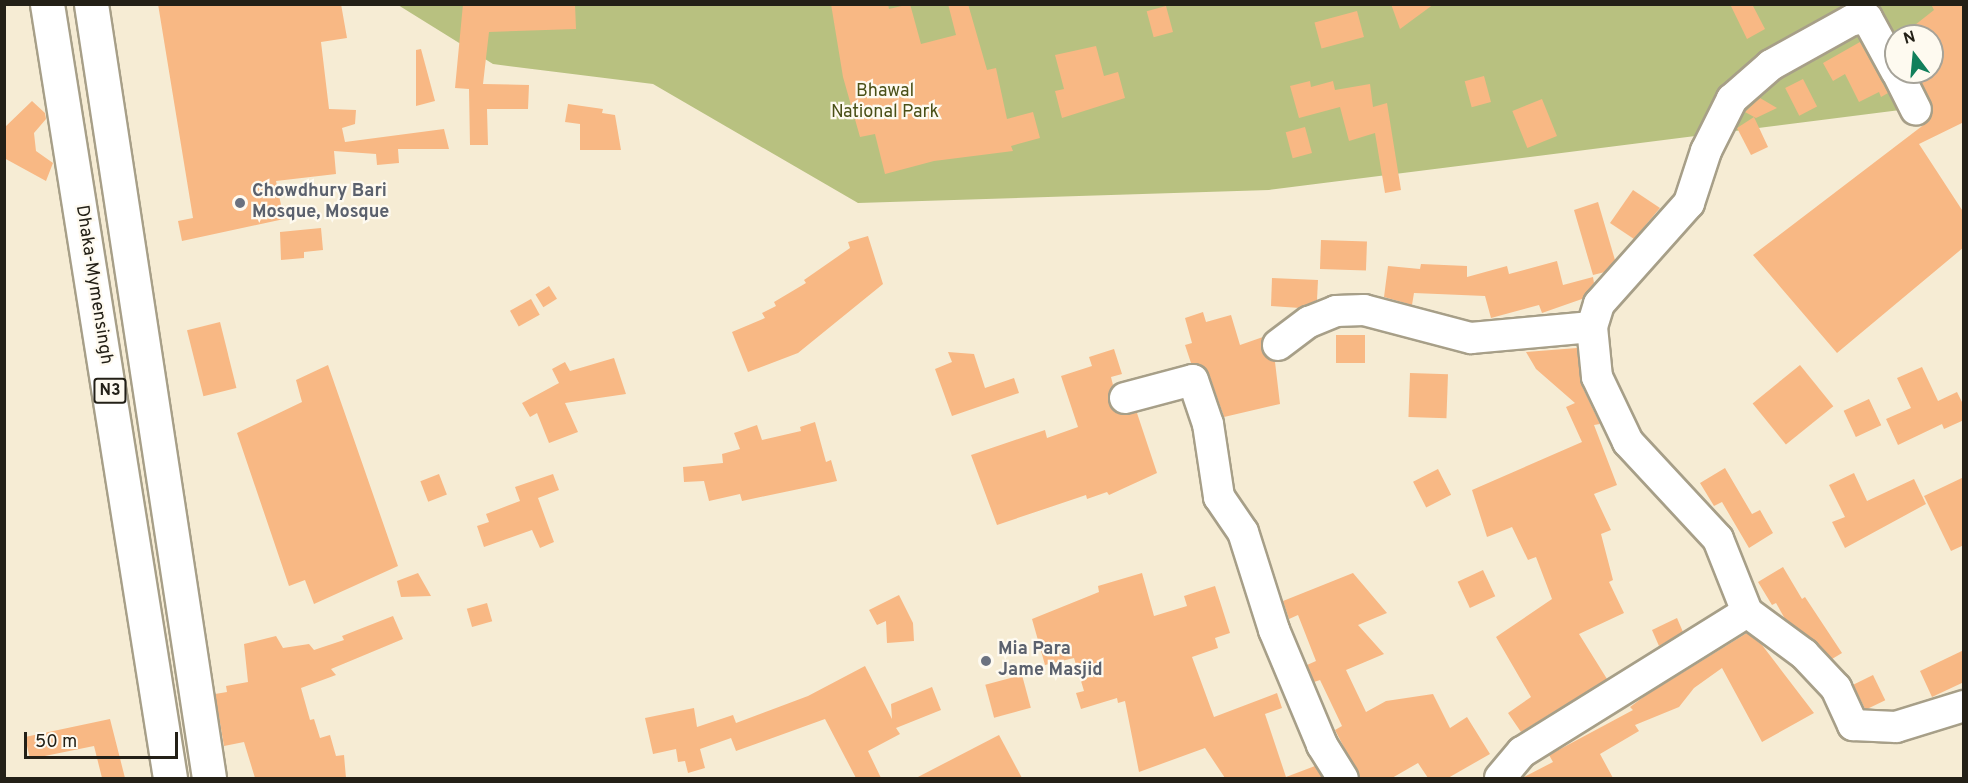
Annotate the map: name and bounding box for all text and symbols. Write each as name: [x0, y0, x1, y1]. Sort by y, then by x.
north arrow: [1884, 24, 1944, 84]
text: N: [1901, 27, 1918, 50]
park label: Bhawal National Park: [831, 82, 939, 124]
place label: Chowdhury Bari Mosque, Mosque: [252, 182, 389, 224]
marker: Chowdhury Bari Mosque, Mosque: [233, 196, 247, 210]
street label: Dhaka-Mymensingh: [70, 204, 116, 366]
road number: N3: [92, 378, 128, 404]
place label: Mia Para Jame Masjid: [998, 640, 1103, 682]
marker: Mia Para Jame Masjid: [979, 654, 993, 668]
scale bar: [27, 720, 182, 758]
text: 50 m: [35, 731, 77, 754]

